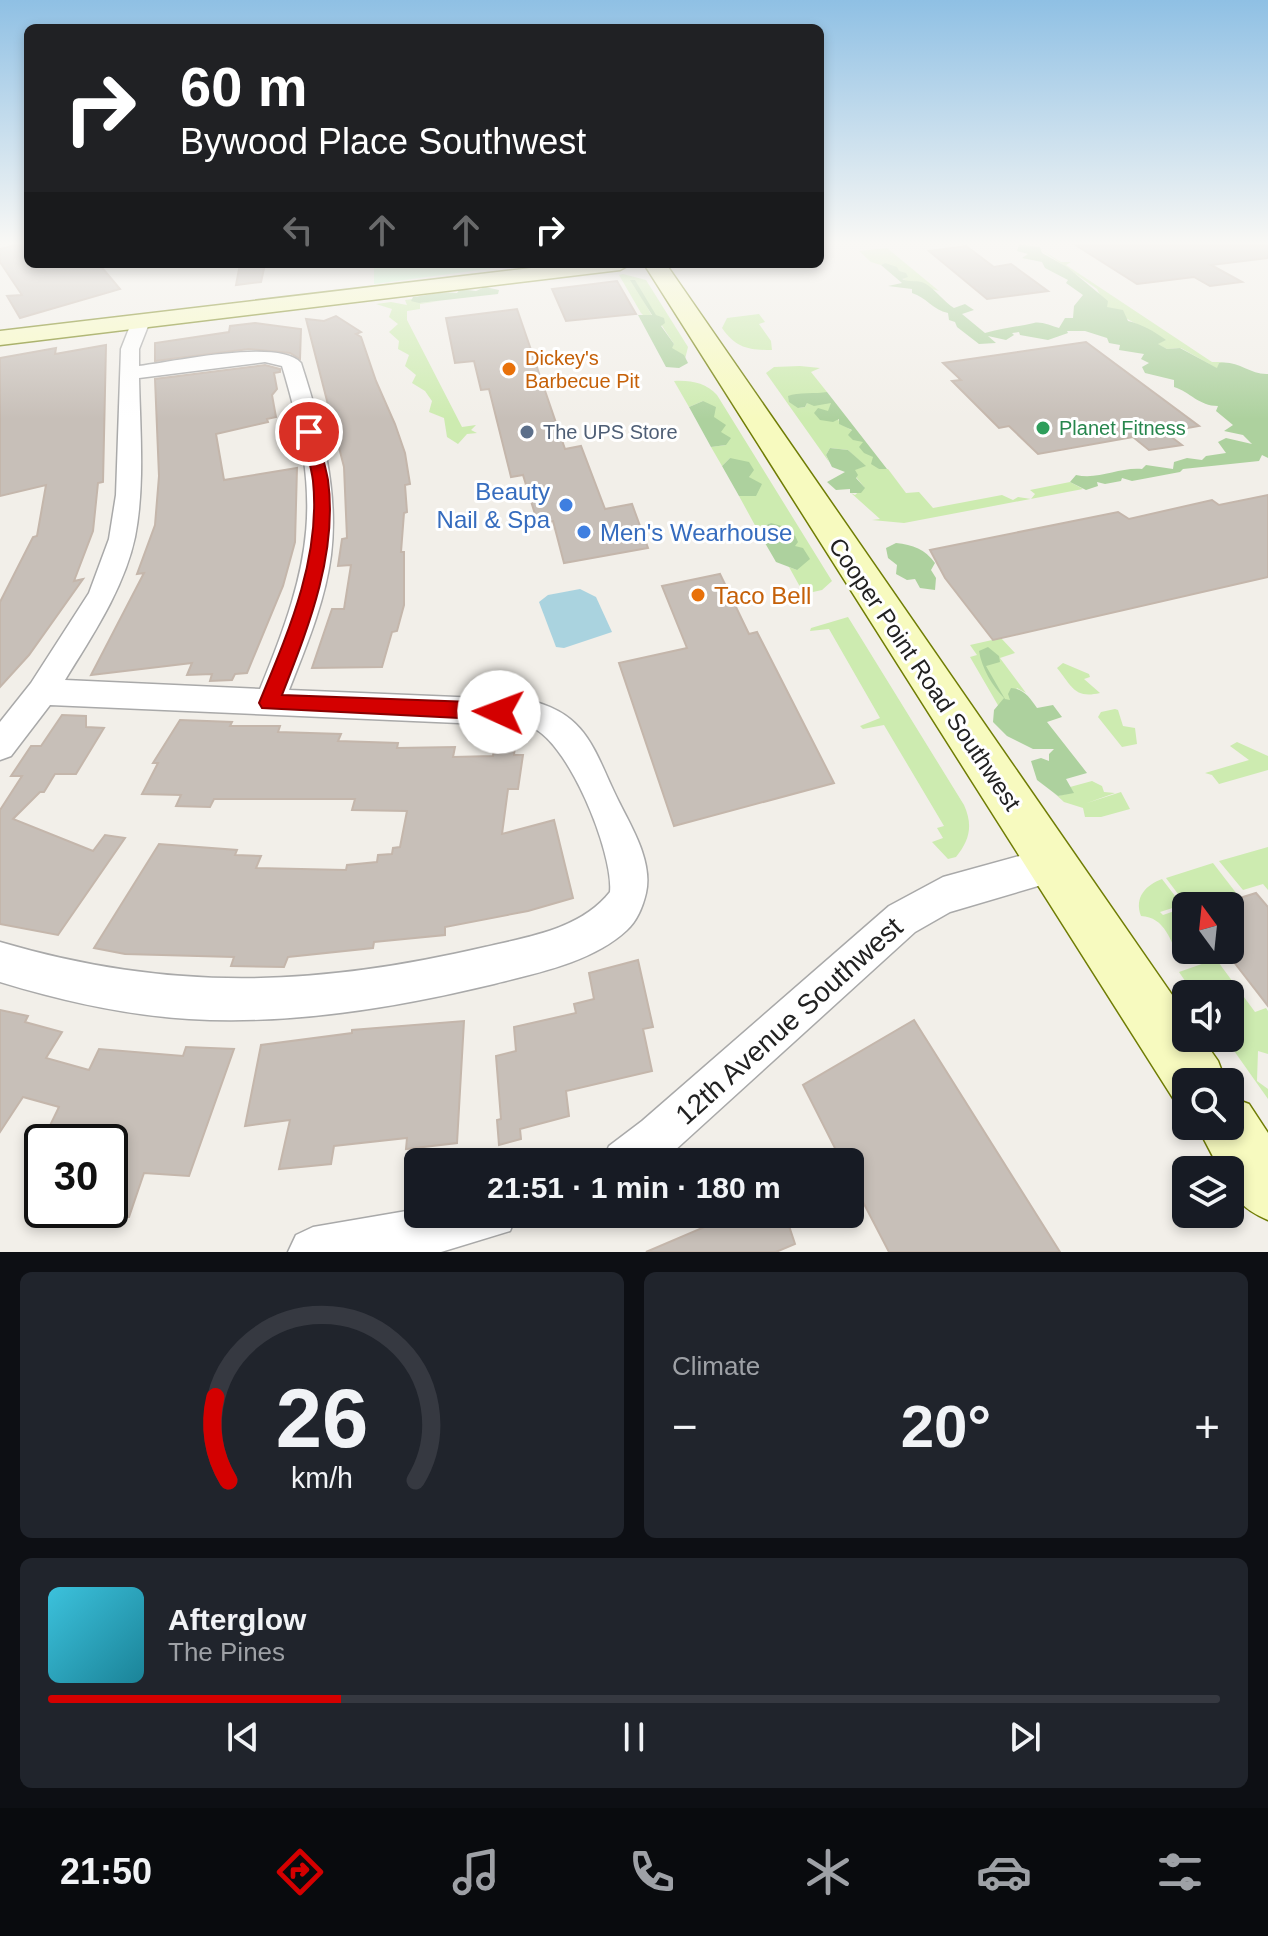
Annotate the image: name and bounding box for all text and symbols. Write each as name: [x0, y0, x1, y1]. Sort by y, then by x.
text: 60 m: [180, 55, 308, 118]
icon: right: [48, 56, 152, 160]
text: Bywood Place Southwest: [180, 121, 586, 162]
icon: left: [276, 208, 320, 252]
icon: ahead: [360, 208, 404, 252]
icon: ahead: [444, 208, 488, 252]
icon: right: [528, 208, 572, 252]
place label: Dickey's Barbecue Pit: [525, 347, 640, 392]
marker: Dickey's Barbecue Pit: [500, 360, 518, 378]
pin: [275, 398, 343, 466]
icon: arrive: [287, 410, 331, 454]
place label: Planet Fitness: [1059, 417, 1186, 439]
marker: Planet Fitness: [1034, 419, 1052, 437]
place label: The UPS Store: [543, 421, 678, 443]
marker: The UPS Store: [518, 423, 536, 441]
place label: Beauty Nail & Spa: [437, 478, 551, 533]
marker: Beauty Nail & Spa: [557, 496, 575, 514]
place label: Men's Wearhouse: [600, 519, 792, 546]
marker: Men's Wearhouse: [575, 523, 593, 541]
street label: Cooper Point Road Southwest: [824, 533, 1027, 816]
place label: Taco Bell: [714, 582, 811, 609]
marker: Taco Bell: [689, 586, 707, 604]
position arrow: [457, 670, 541, 754]
north arrow: [1172, 892, 1244, 964]
map controls: [1172, 892, 1244, 1228]
street label: 12th Avenue Southwest: [669, 911, 909, 1131]
button: sound: [1172, 980, 1244, 1052]
button: search: [1172, 1068, 1244, 1140]
speed limit sign: 30: [24, 1124, 128, 1228]
button: layers: [1172, 1156, 1244, 1228]
text: 21:51 · 1 min · 180 m: [487, 1171, 781, 1204]
text: Climate: [672, 1351, 760, 1381]
text: 26: [276, 1372, 368, 1465]
text: 20°: [901, 1393, 991, 1460]
text: −: [672, 1402, 698, 1451]
text: +: [1194, 1402, 1220, 1451]
text: km/h: [291, 1462, 353, 1494]
text: Afterglow: [168, 1603, 306, 1636]
text: The Pines: [168, 1637, 285, 1667]
icon: previous: [221, 1715, 265, 1759]
icon: pause: [612, 1715, 656, 1759]
icon: next: [1003, 1715, 1047, 1759]
icon: directions: [272, 1844, 328, 1900]
icon: music: [448, 1844, 504, 1900]
icon: phone: [624, 1844, 680, 1900]
icon: climate: [800, 1844, 856, 1900]
icon: car: [976, 1844, 1032, 1900]
icon: filters: [1152, 1844, 1208, 1900]
text: 21:50: [60, 1851, 152, 1892]

